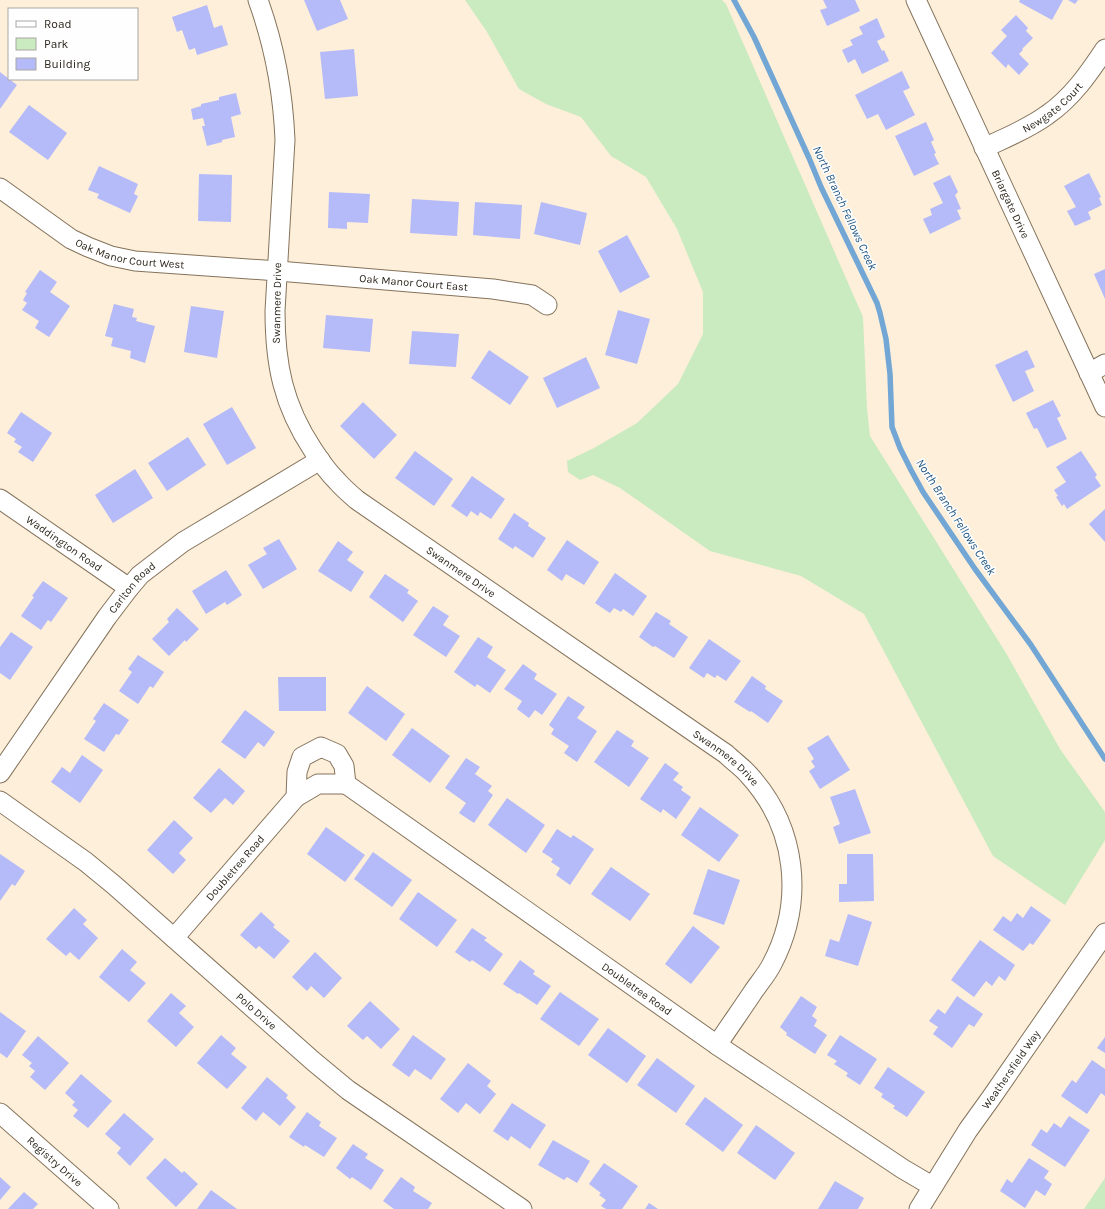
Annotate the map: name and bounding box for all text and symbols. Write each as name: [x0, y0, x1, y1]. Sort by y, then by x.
legend: [8, 8, 138, 80]
text: Road: [44, 17, 72, 31]
text: Park: [44, 37, 69, 51]
text: Building: [44, 57, 91, 71]
street label: Newgate Court: [1020, 80, 1085, 135]
water label: North Branch Fellows Creek: [810, 144, 880, 273]
street label: Briargate Drive: [989, 168, 1032, 241]
street label: Oak Manor Court West: [73, 236, 185, 271]
street label: Swanmere Drive: [270, 262, 284, 344]
street label: Oak Manor Court East: [359, 271, 469, 293]
water label: North Branch Fellows Creek: [913, 456, 999, 578]
street label: Waddington Road: [24, 513, 105, 574]
street label: Swanmere Drive: [424, 543, 498, 600]
street label: Carlton Road: [106, 559, 158, 616]
street label: Swanmere Drive: [691, 727, 762, 788]
street label: Doubletree Road: [203, 832, 267, 903]
street label: Doubletree Road: [599, 960, 675, 1018]
street label: Polo Drive: [234, 990, 280, 1033]
street label: Weathersfield Way: [979, 1028, 1042, 1111]
street label: Registry Drive: [24, 1133, 85, 1189]

